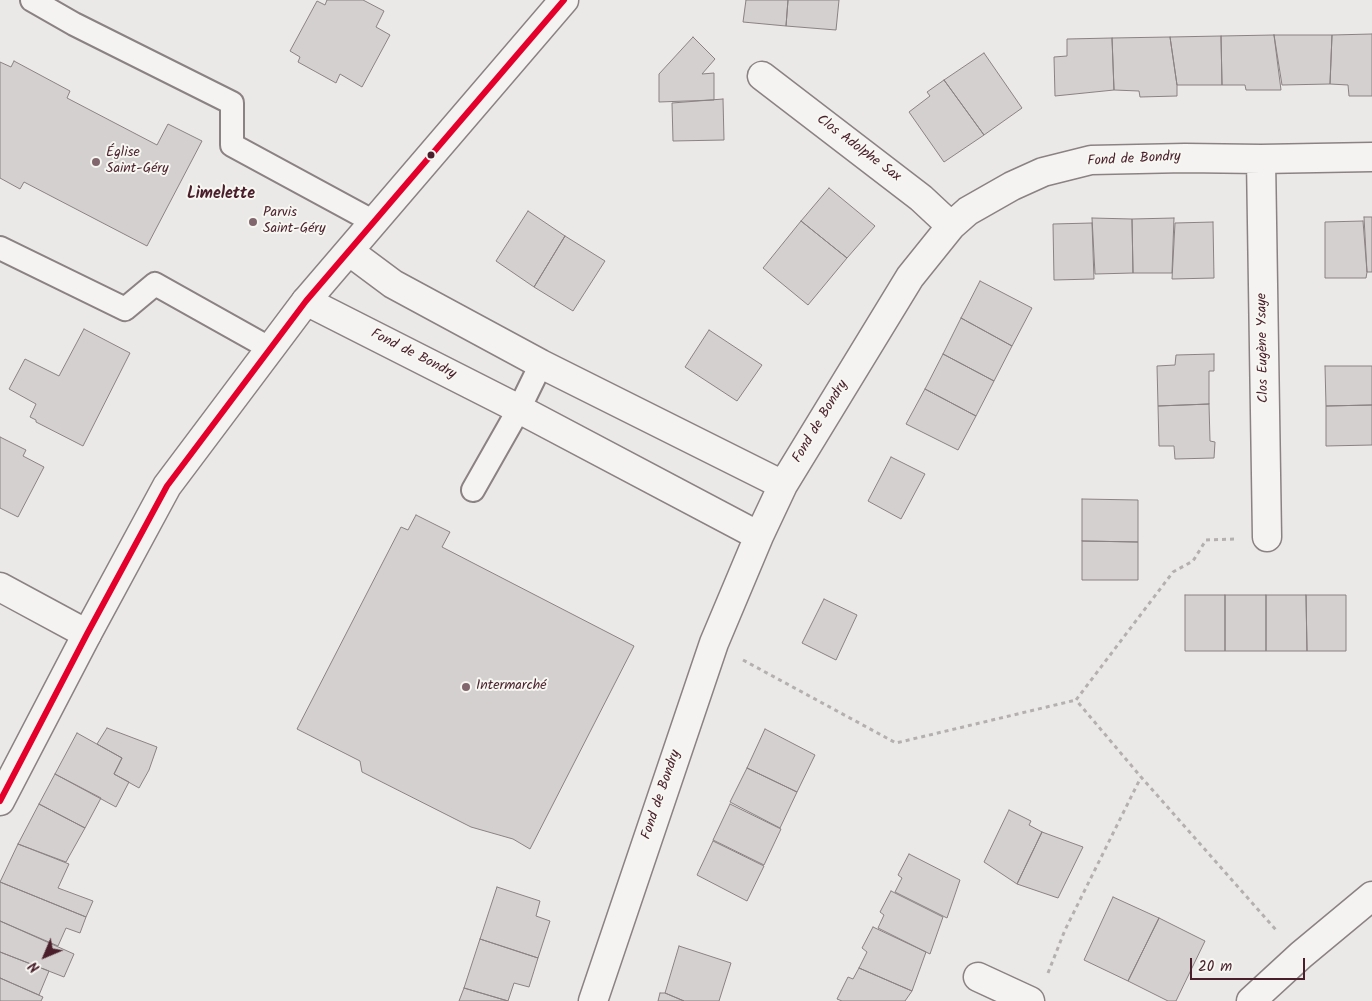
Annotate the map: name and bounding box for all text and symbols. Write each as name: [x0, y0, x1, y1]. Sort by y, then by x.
street label: Clos Adolphe Sax: [813, 112, 903, 186]
place label: Église Saint-Géry: [106, 146, 169, 178]
street label: Fond de Bondry: [1087, 149, 1181, 171]
unlabelled marker: [426, 150, 436, 160]
marker: Église Saint-Géry: [90, 156, 102, 168]
district label: Limelette: [187, 185, 255, 205]
place label: Parvis Saint-Géry: [263, 206, 326, 238]
marker: Parvis Saint-Géry: [247, 216, 259, 228]
street label: Clos Eugène Ysaye: [1255, 293, 1273, 403]
street label: Fond de Bondry: [368, 326, 458, 384]
street label: Fond de Bondry: [790, 378, 852, 466]
place label: Intermarché: [476, 679, 546, 695]
marker: Intermarché: [460, 681, 472, 693]
street label: Fond de Bondry: [639, 748, 685, 842]
north arrow: [20, 931, 70, 981]
scale bar: [1192, 948, 1307, 980]
text: 20 m: [1198, 955, 1232, 979]
text: N: [23, 956, 45, 978]

